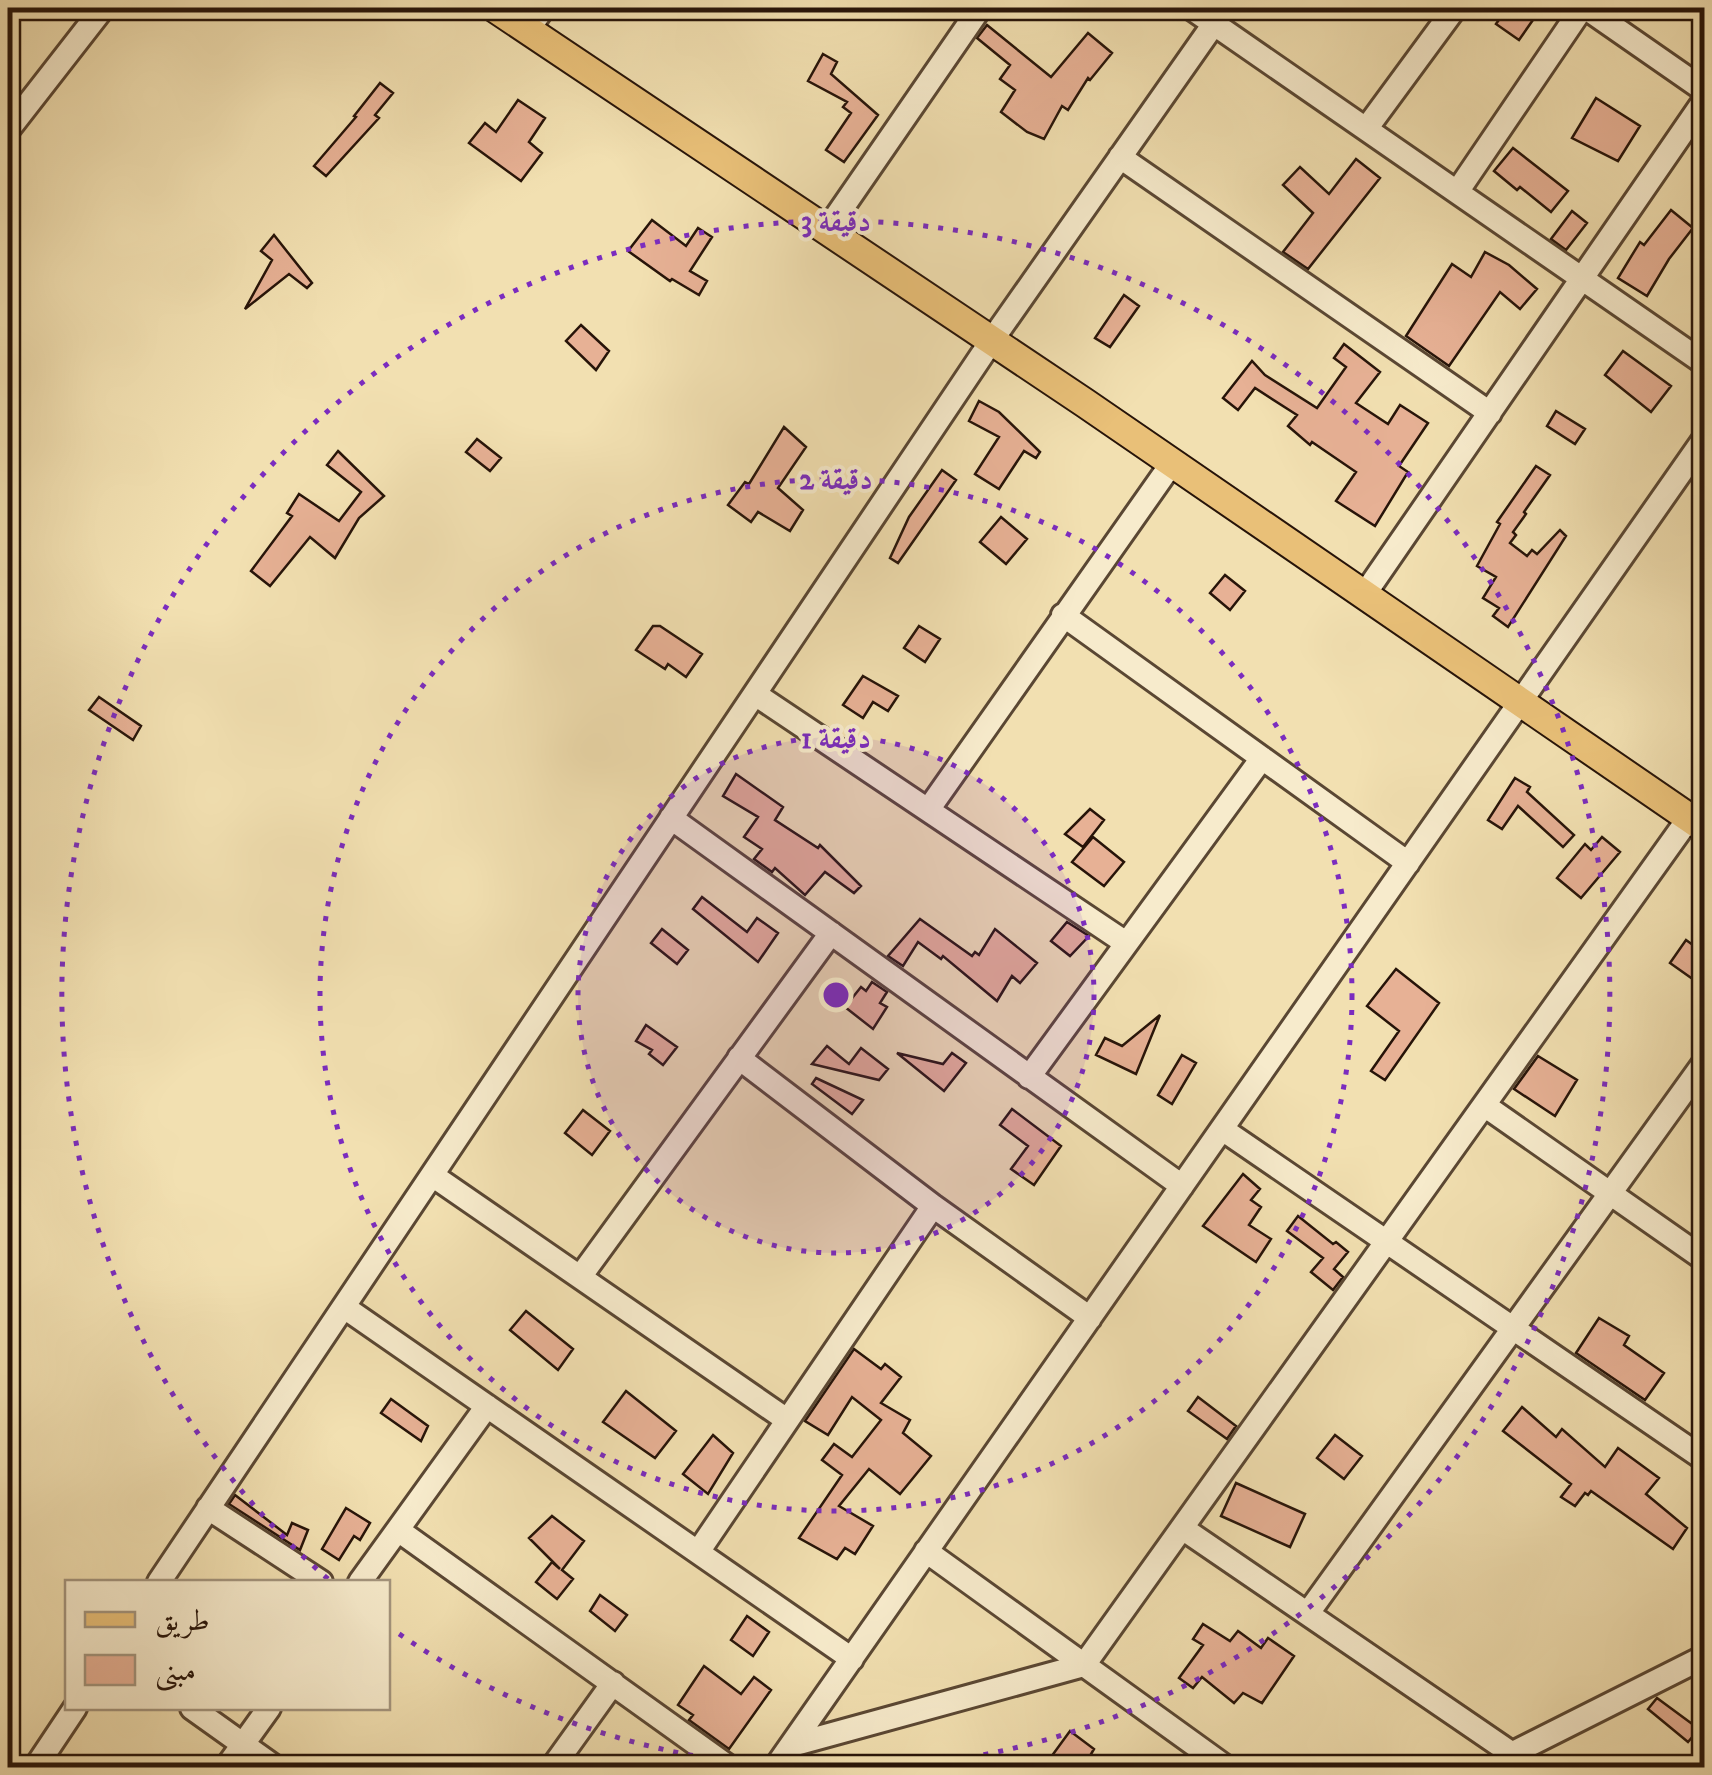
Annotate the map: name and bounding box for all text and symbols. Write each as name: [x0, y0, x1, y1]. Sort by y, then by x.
text: 3 دقيقة: [801, 204, 871, 241]
text: 2 دقيقة: [799, 462, 873, 499]
text: 1 دقيقة: [801, 721, 871, 758]
centre of rings: [818, 977, 854, 1013]
legend: [65, 1580, 390, 1710]
text: طريق: [155, 1603, 210, 1640]
text: مبنى: [155, 1653, 196, 1692]

